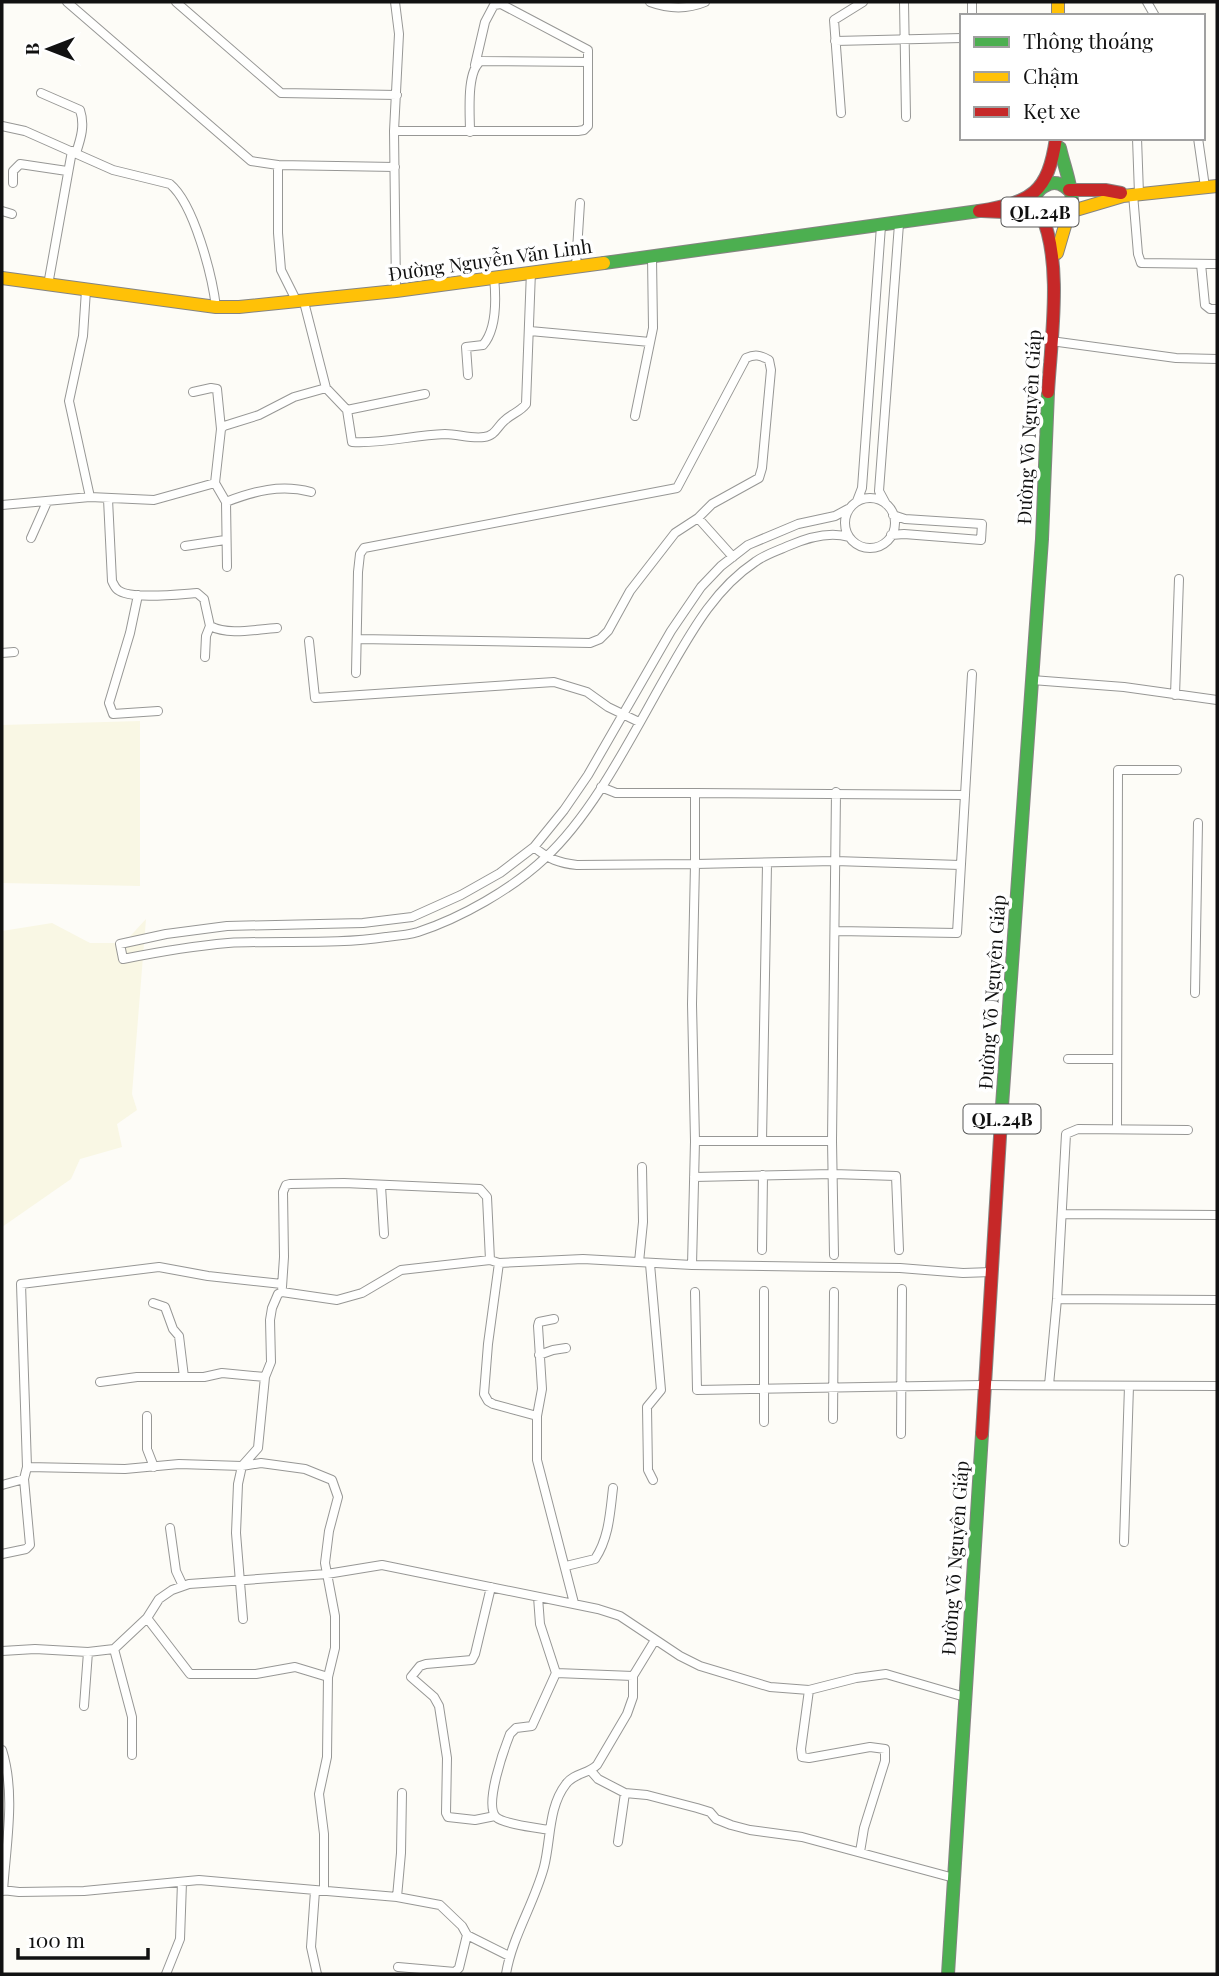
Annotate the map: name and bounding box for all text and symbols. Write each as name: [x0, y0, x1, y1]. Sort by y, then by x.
north arrow: [14, 14, 84, 84]
legend: [960, 14, 1205, 140]
text: Thông thoáng: [1023, 26, 1153, 54]
text: B: [18, 42, 44, 55]
text: Chậm: [1023, 61, 1079, 89]
text: Kẹt xe: [1023, 96, 1081, 124]
road number: QL.24B: [1002, 197, 1078, 226]
street label: Đường Nguyễn Văn Linh: [386, 232, 594, 286]
street label: Đường Võ Nguyên Giáp: [1010, 329, 1046, 525]
street label: Đường Võ Nguyên Giáp: [971, 894, 1011, 1090]
road number: QL.24B: [964, 1104, 1040, 1134]
street label: Đường Võ Nguyên Giáp: [934, 1460, 974, 1656]
scale bar: [18, 1916, 147, 1960]
text: 100 m: [28, 1925, 85, 1953]

